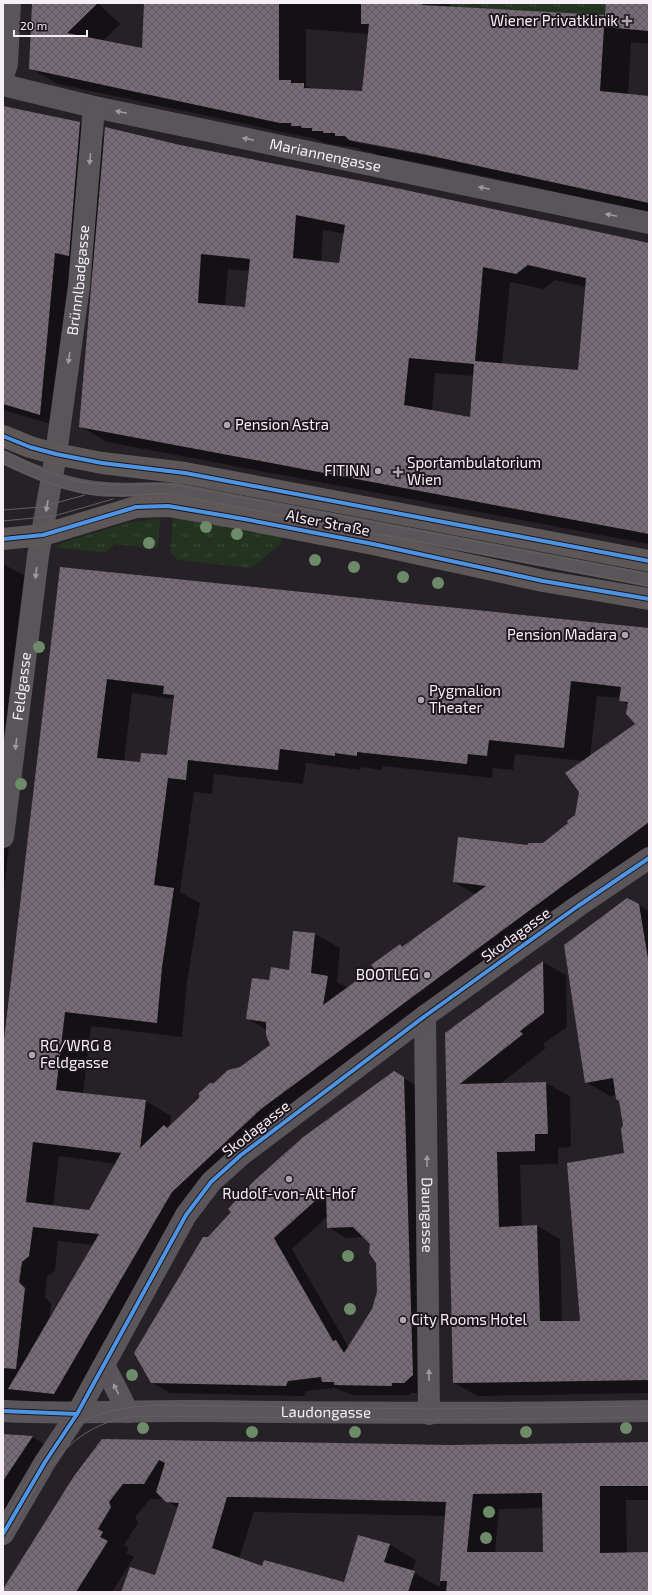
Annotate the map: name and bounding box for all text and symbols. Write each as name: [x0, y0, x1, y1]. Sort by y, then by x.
place label: Wiener Privatklinik: [490, 11, 618, 29]
scale bar: [14, 12, 87, 38]
marker: Wiener Privatklinik: [621, 15, 633, 27]
text: 20 m: [20, 18, 47, 32]
one-way arrow: [114, 109, 127, 115]
street label: Mariannengasse: [268, 134, 383, 175]
one-way arrow: [242, 135, 254, 141]
one-way arrow: [86, 153, 93, 165]
one-way arrow: [477, 185, 490, 191]
one-way arrow: [605, 211, 617, 217]
street label: Brünnlbadgasse: [62, 224, 92, 336]
one-way arrow: [66, 352, 72, 364]
place label: Pension Astra: [235, 415, 329, 433]
marker: Pension Astra: [222, 420, 232, 430]
place label: Sportambulatorium Wien: [407, 453, 541, 488]
place label: FITINN: [324, 461, 370, 479]
marker: FITINN: [373, 466, 383, 476]
marker: Sportambulatorium Wien: [392, 466, 404, 478]
one-way arrow: [44, 500, 50, 512]
street label: Alser Straße: [285, 505, 372, 539]
one-way arrow: [33, 567, 40, 579]
place label: Pension Madara: [507, 625, 617, 643]
marker: Pension Madara: [620, 630, 630, 640]
street label: Feldgasse: [8, 651, 34, 721]
place label: Pygmalion Theater: [429, 681, 501, 716]
marker: Pygmalion Theater: [416, 695, 426, 705]
one-way arrow: [12, 738, 19, 750]
street label: Skodagasse: [477, 903, 553, 965]
place label: BOOTLEG: [356, 965, 419, 983]
marker: BOOTLEG: [422, 970, 432, 980]
place label: RG/WRG 8 Feldgasse: [40, 1036, 112, 1071]
marker: RG/WRG 8 Feldgasse: [27, 1050, 37, 1060]
street label: Skodagasse: [218, 1096, 293, 1160]
one-way arrow: [424, 1154, 430, 1167]
marker: Rudolf-von-Alt-Hof: [284, 1174, 294, 1184]
street label: Daungasse: [419, 1177, 437, 1253]
place label: Rudolf-von-Alt-Hof: [222, 1184, 356, 1202]
place label: City Rooms Hotel: [411, 1310, 528, 1328]
marker: City Rooms Hotel: [398, 1315, 408, 1325]
one-way arrow: [425, 1369, 432, 1381]
one-way arrow: [113, 1383, 119, 1394]
street label: Laudongasse: [281, 1402, 371, 1421]

